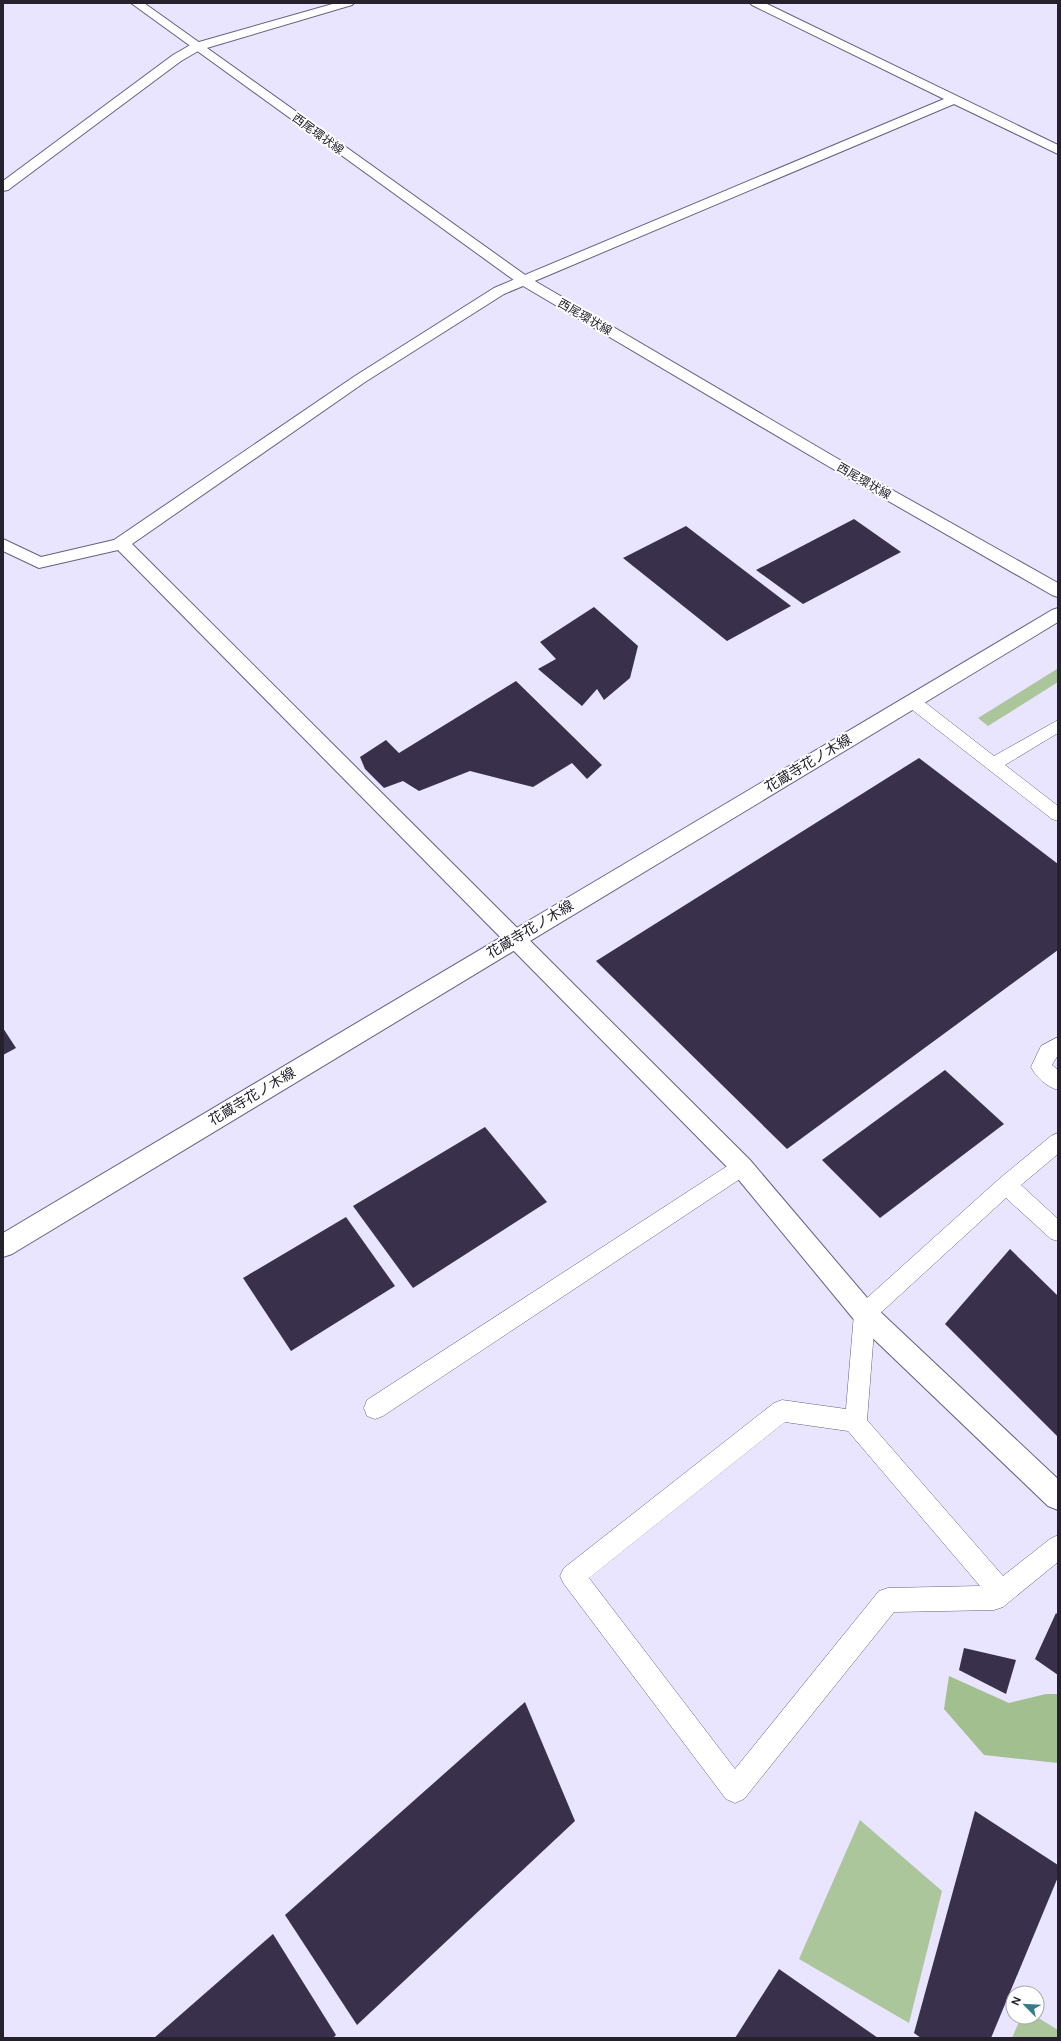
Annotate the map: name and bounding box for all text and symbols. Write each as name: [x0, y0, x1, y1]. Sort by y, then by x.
street label: 西尾環状線: [289, 110, 347, 158]
street label: 西尾環状線: [555, 295, 615, 339]
street label: 西尾環状線: [834, 459, 894, 503]
street label: 花蔵寺花ノ木線: [761, 730, 855, 796]
street label: 花蔵寺花ノ木線: [483, 896, 577, 962]
street label: 花蔵寺花ノ木線: [205, 1063, 299, 1129]
north arrow: [1005, 1985, 1045, 2025]
text: N: [1008, 1994, 1024, 2007]

